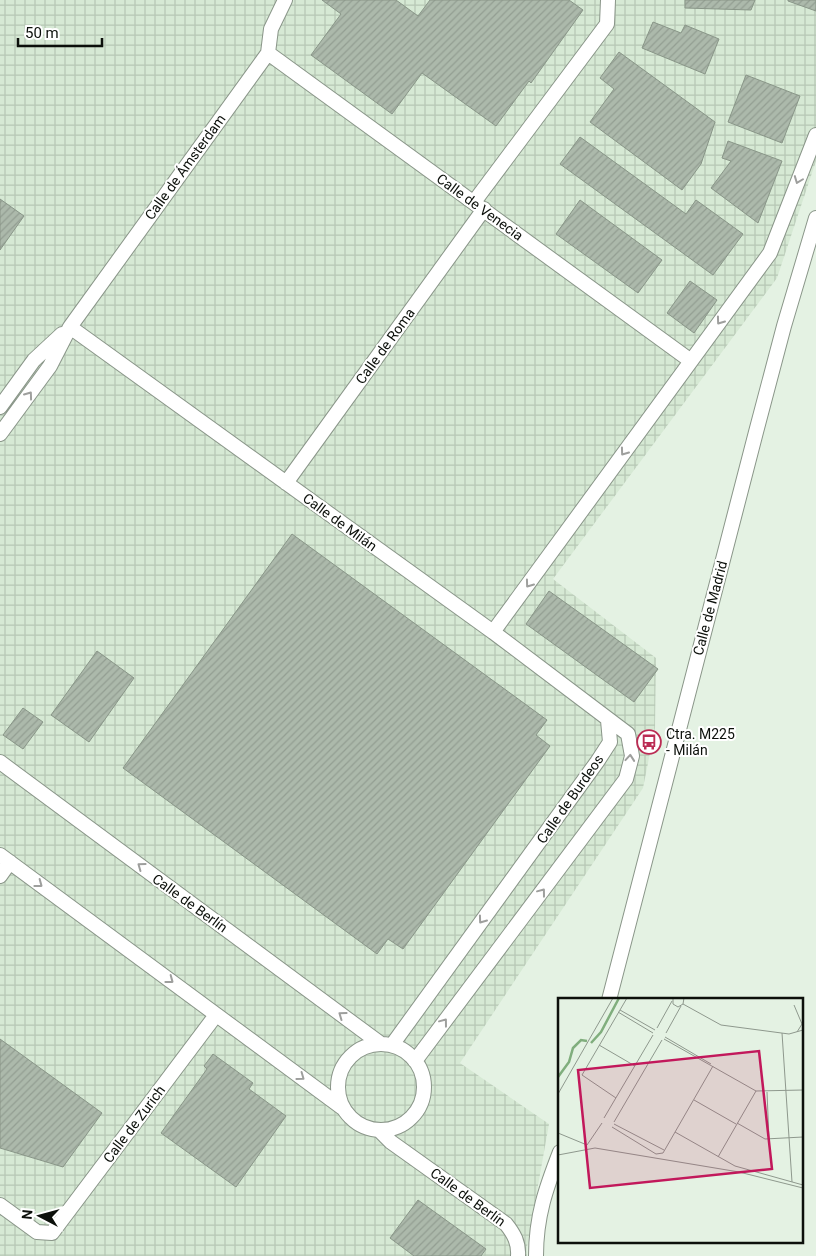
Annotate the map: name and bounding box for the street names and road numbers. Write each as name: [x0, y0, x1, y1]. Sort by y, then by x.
street label: Calle de Ámsterdam: [141, 111, 229, 223]
street label: Calle de Venecia: [434, 170, 526, 244]
street label: Calle de Roma: [352, 305, 418, 387]
street label: Calle de Milán: [300, 490, 380, 554]
street label: Calle de Madrid: [690, 559, 730, 657]
street label: Calle de Burdeos: [533, 751, 607, 847]
street label: Calle de Berlín: [149, 870, 231, 936]
street label: Calle de Zurich: [100, 1082, 168, 1166]
street label: Calle de Berlín: [427, 1164, 509, 1230]

